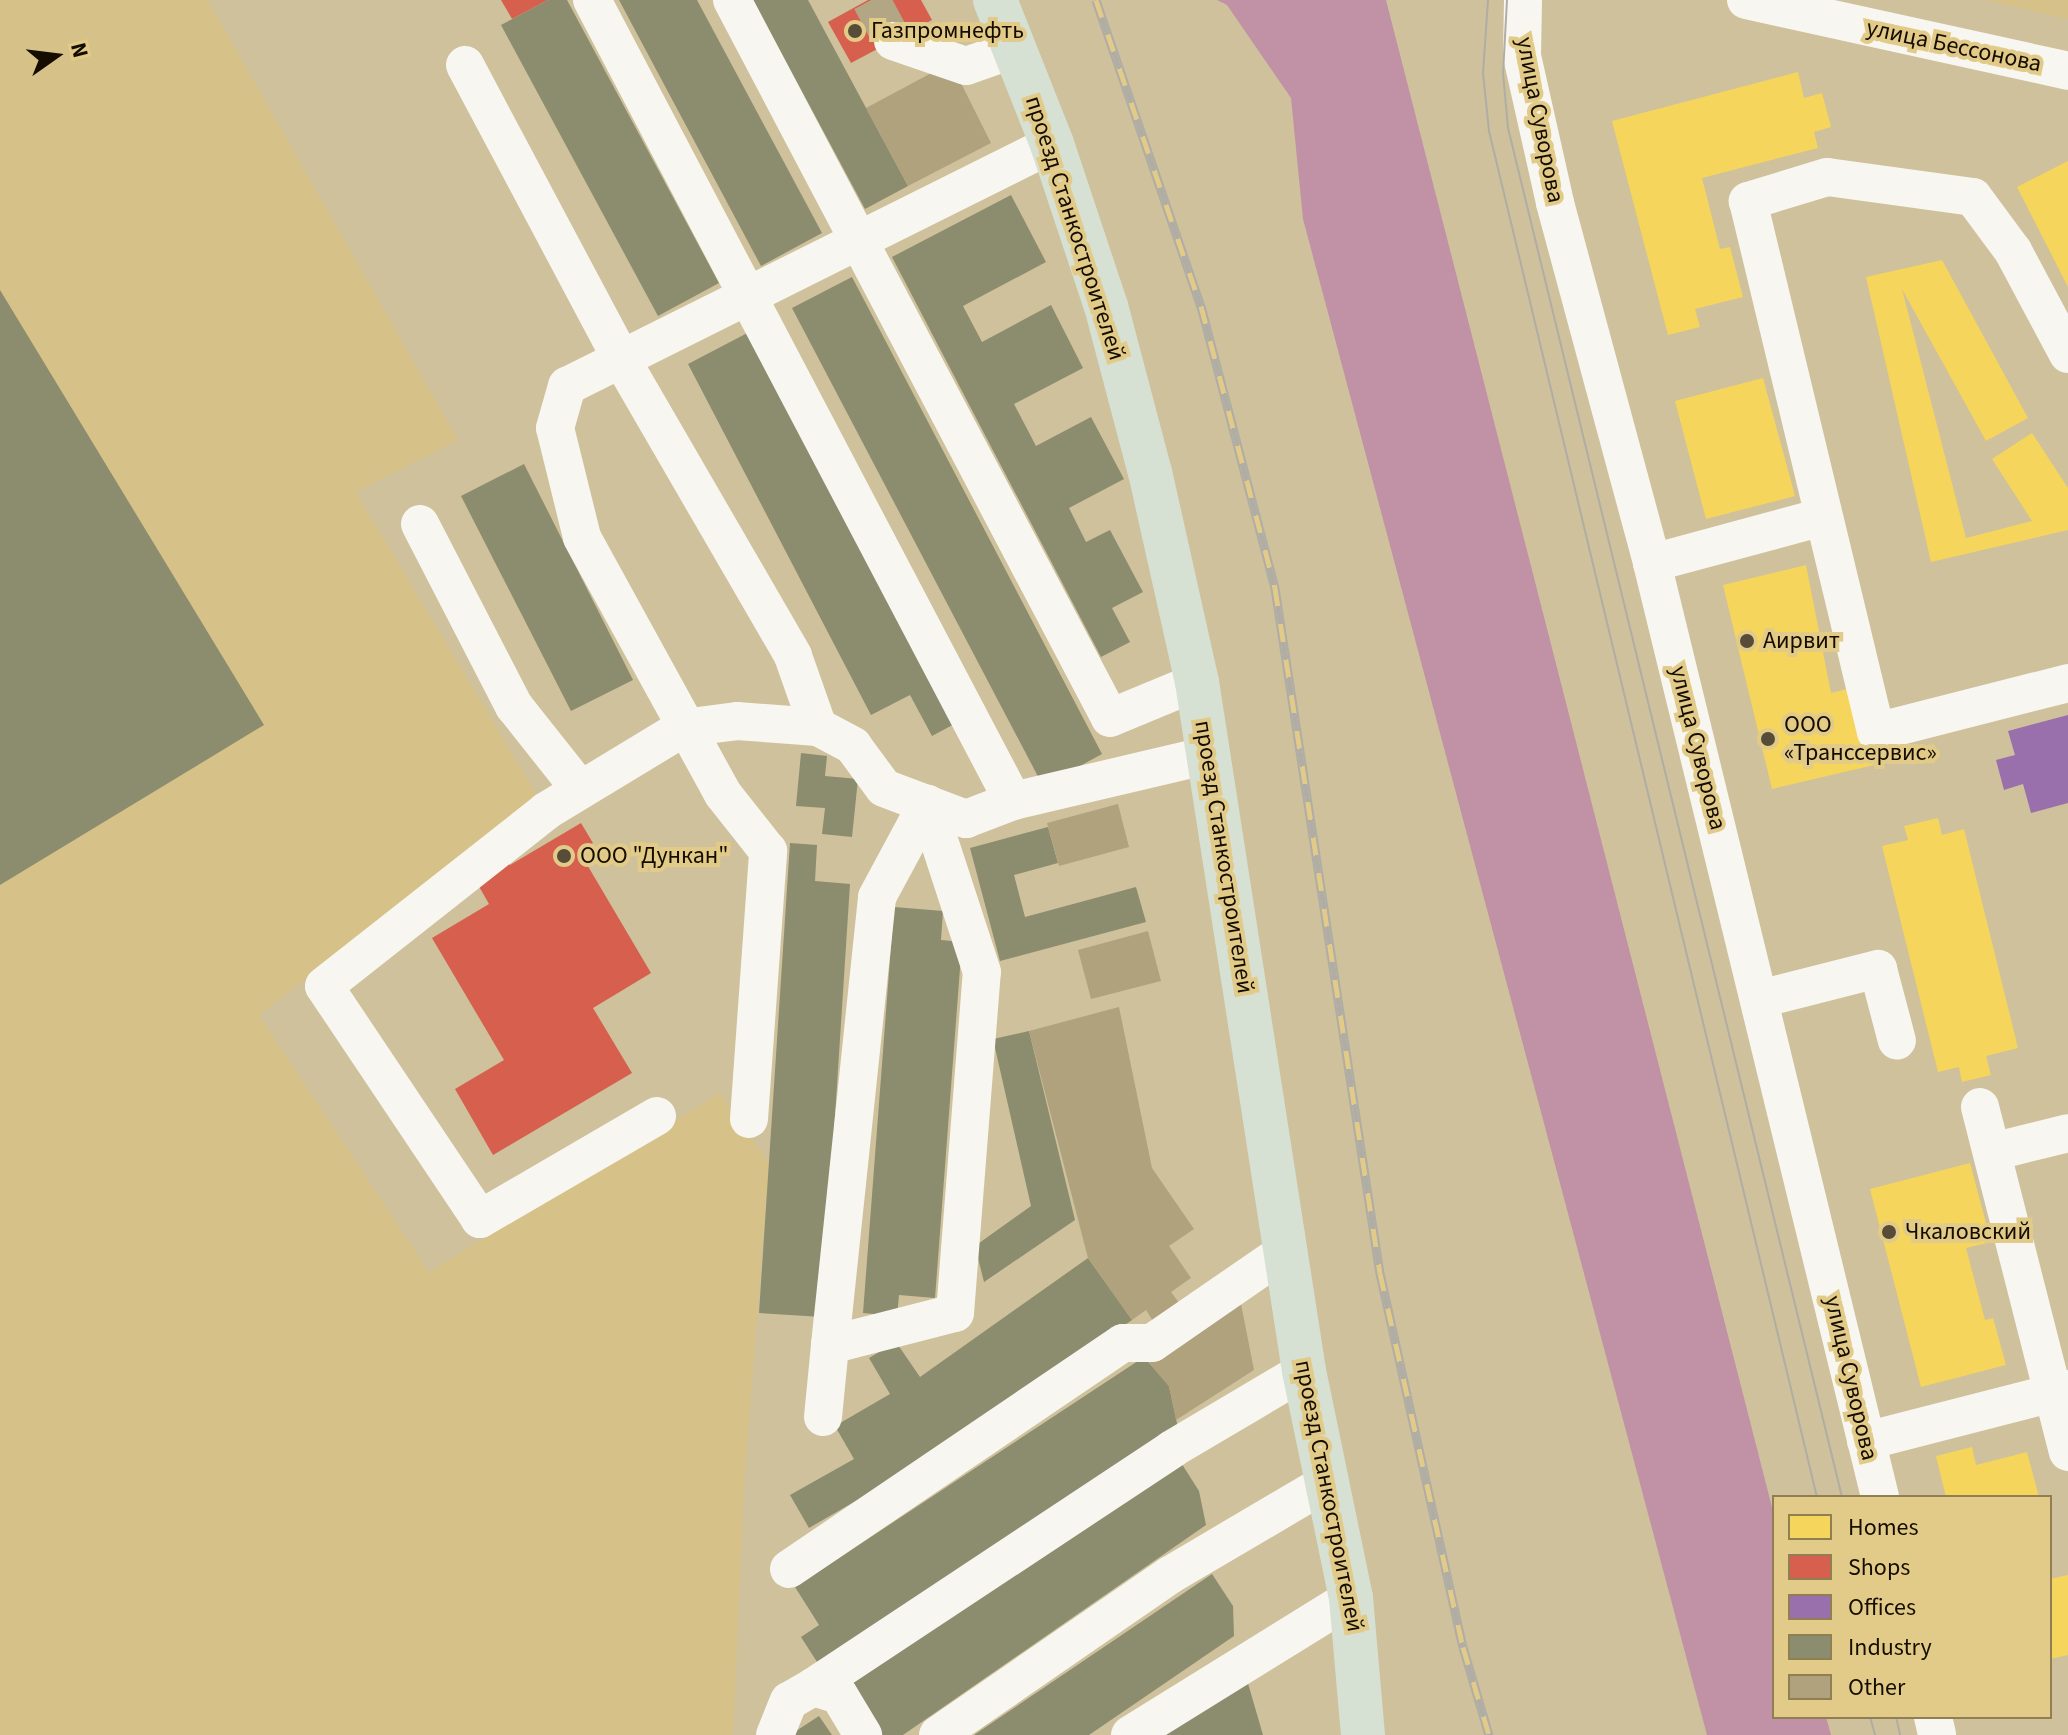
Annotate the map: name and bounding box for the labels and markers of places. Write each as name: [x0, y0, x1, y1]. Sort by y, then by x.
place label: Газпромнефть: [871, 17, 1024, 45]
marker: Газпромнефть: [846, 22, 864, 40]
place label: Аирвит: [1763, 627, 1840, 655]
marker: Аирвит: [1738, 632, 1756, 650]
place label: ООО «Транссервис»: [1784, 711, 1937, 767]
marker: ООО «Транссервис»: [1759, 730, 1777, 748]
place label: ООО "Дункан": [580, 842, 729, 870]
marker: ООО "Дункан": [555, 847, 573, 865]
place label: Чкаловский: [1905, 1218, 2031, 1246]
marker: Чкаловский: [1880, 1223, 1898, 1241]

